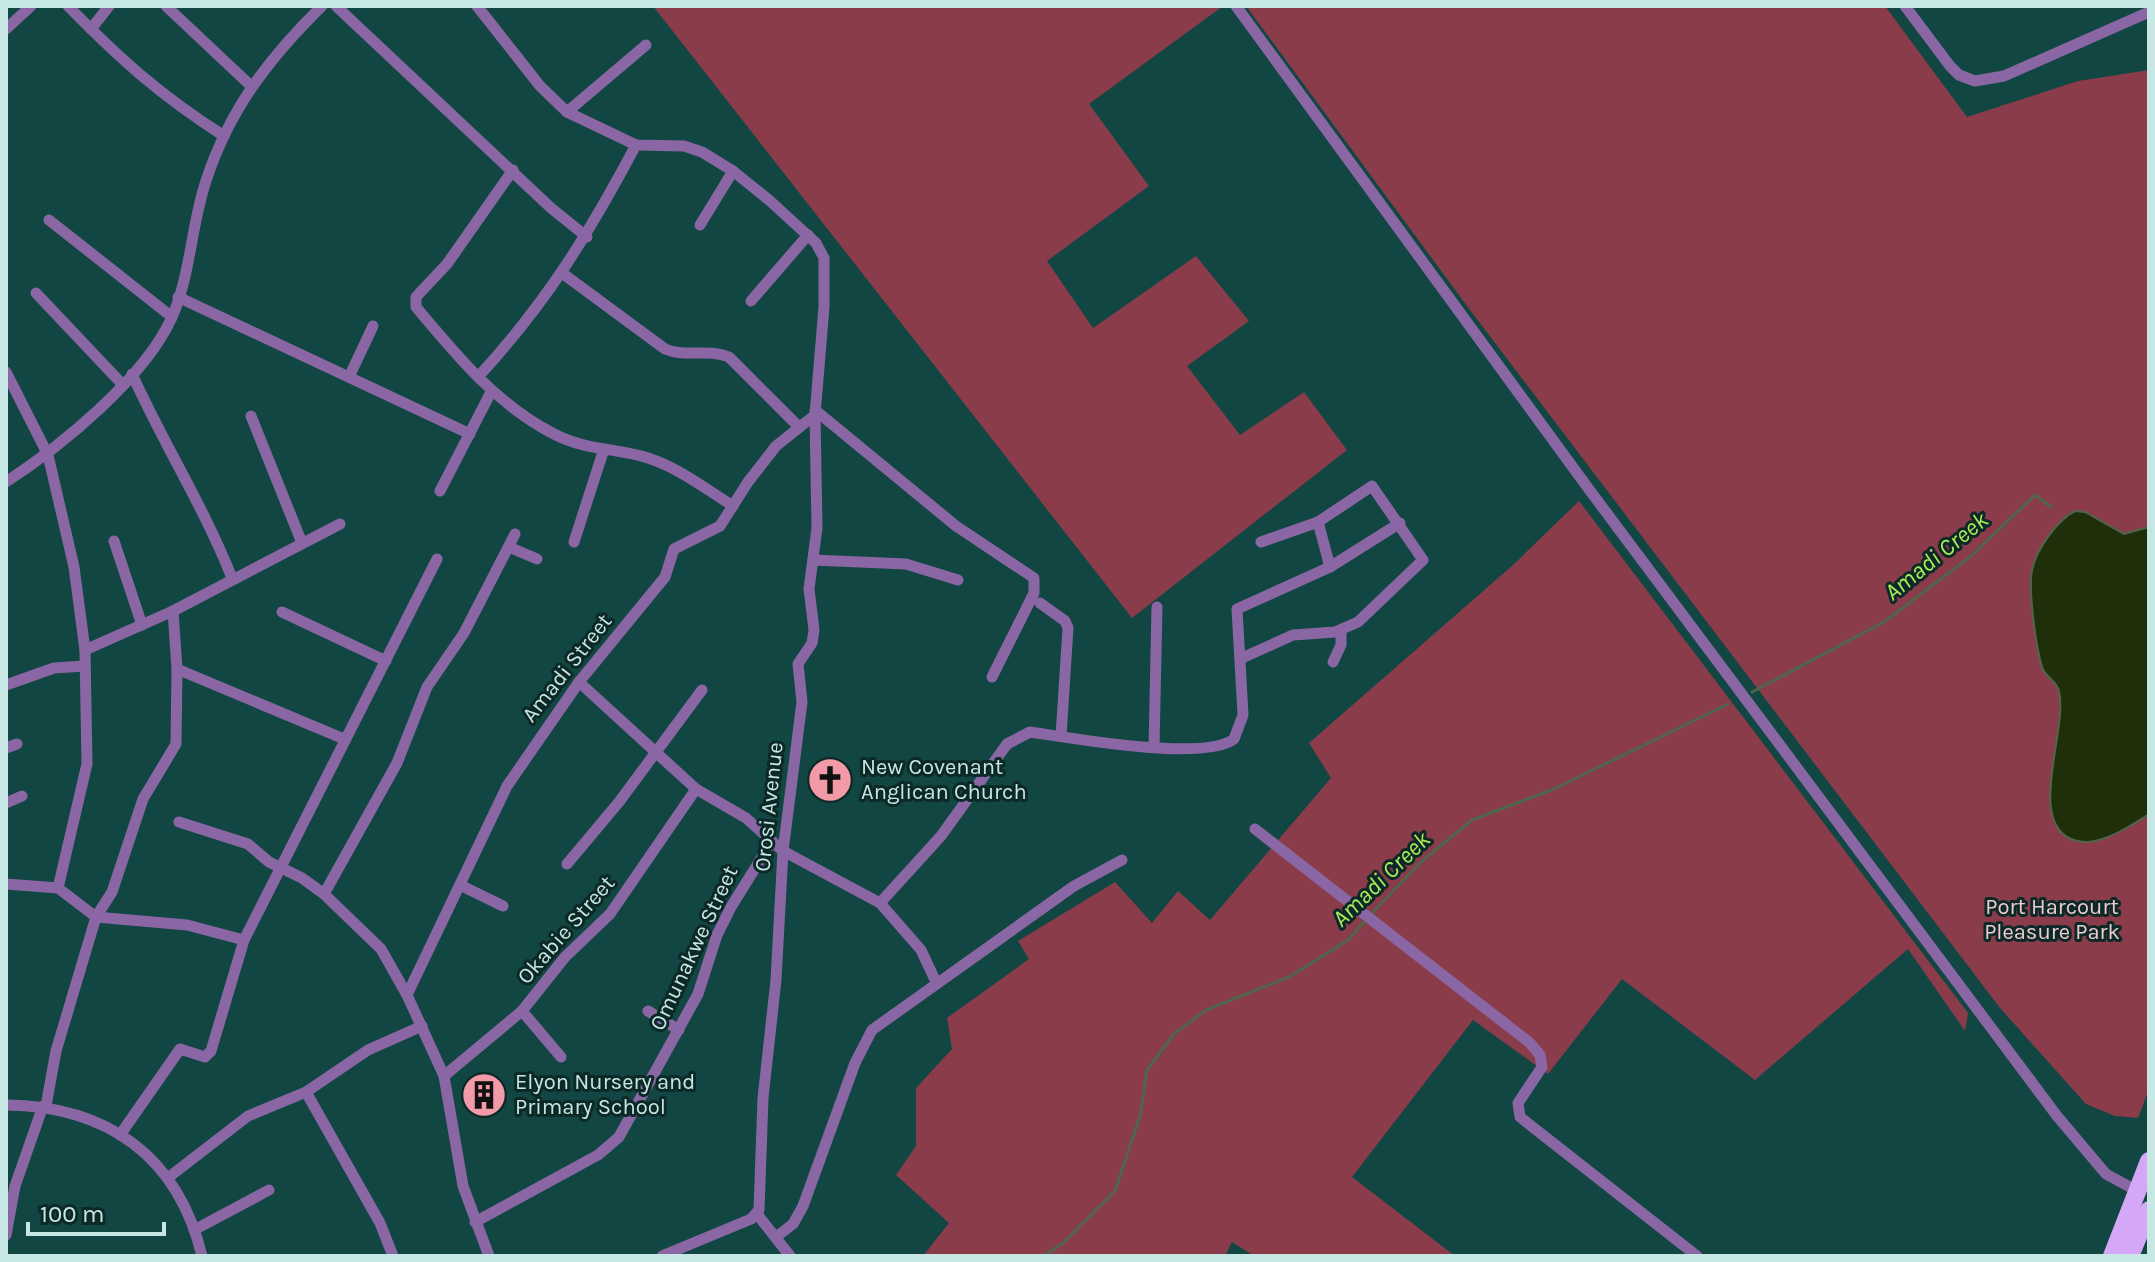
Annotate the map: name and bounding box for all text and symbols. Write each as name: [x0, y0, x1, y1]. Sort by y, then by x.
water label: Amadi Creek: [1879, 505, 1994, 606]
street label: Amadi Street: [517, 609, 617, 727]
street label: Orosi Avenue: [749, 741, 789, 873]
place label: New Covenant Anglican Church: [861, 754, 1027, 805]
church icon: New Covenant Anglican Church: [806, 756, 854, 804]
water label: Amadi Creek: [1326, 825, 1436, 932]
street label: Omunakwe Street: [644, 862, 744, 1034]
street label: Okabie Street: [512, 870, 620, 990]
park label: Port Harcourt Pleasure Park: [1984, 894, 2120, 945]
place label: Elyon Nursery and Primary School: [515, 1069, 695, 1120]
building icon: Elyon Nursery and Primary School: [460, 1071, 508, 1119]
scale bar: [28, 1186, 164, 1236]
text: 100 m: [40, 1200, 105, 1228]

